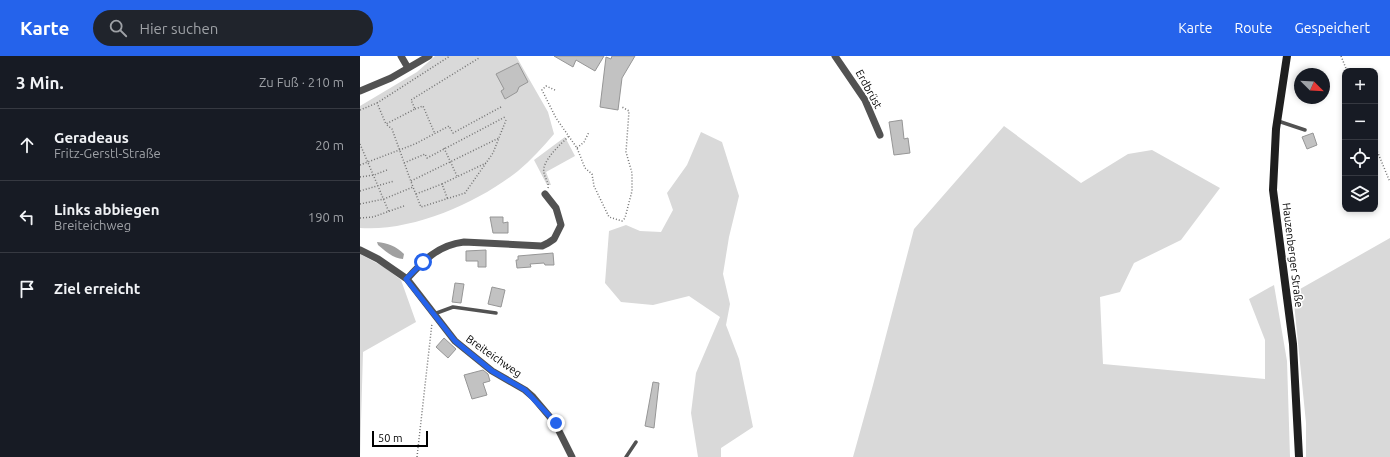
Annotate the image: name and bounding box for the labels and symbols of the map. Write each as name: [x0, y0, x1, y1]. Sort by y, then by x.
street label: Erdbrüst: [853, 67, 885, 111]
north arrow: [1294, 68, 1330, 104]
street label: Hauzenberger Straße: [1281, 202, 1305, 308]
route start: [414, 253, 432, 271]
street label: Breiteichweg: [464, 332, 524, 380]
route end: [547, 414, 565, 432]
scale bar: [372, 429, 428, 448]

